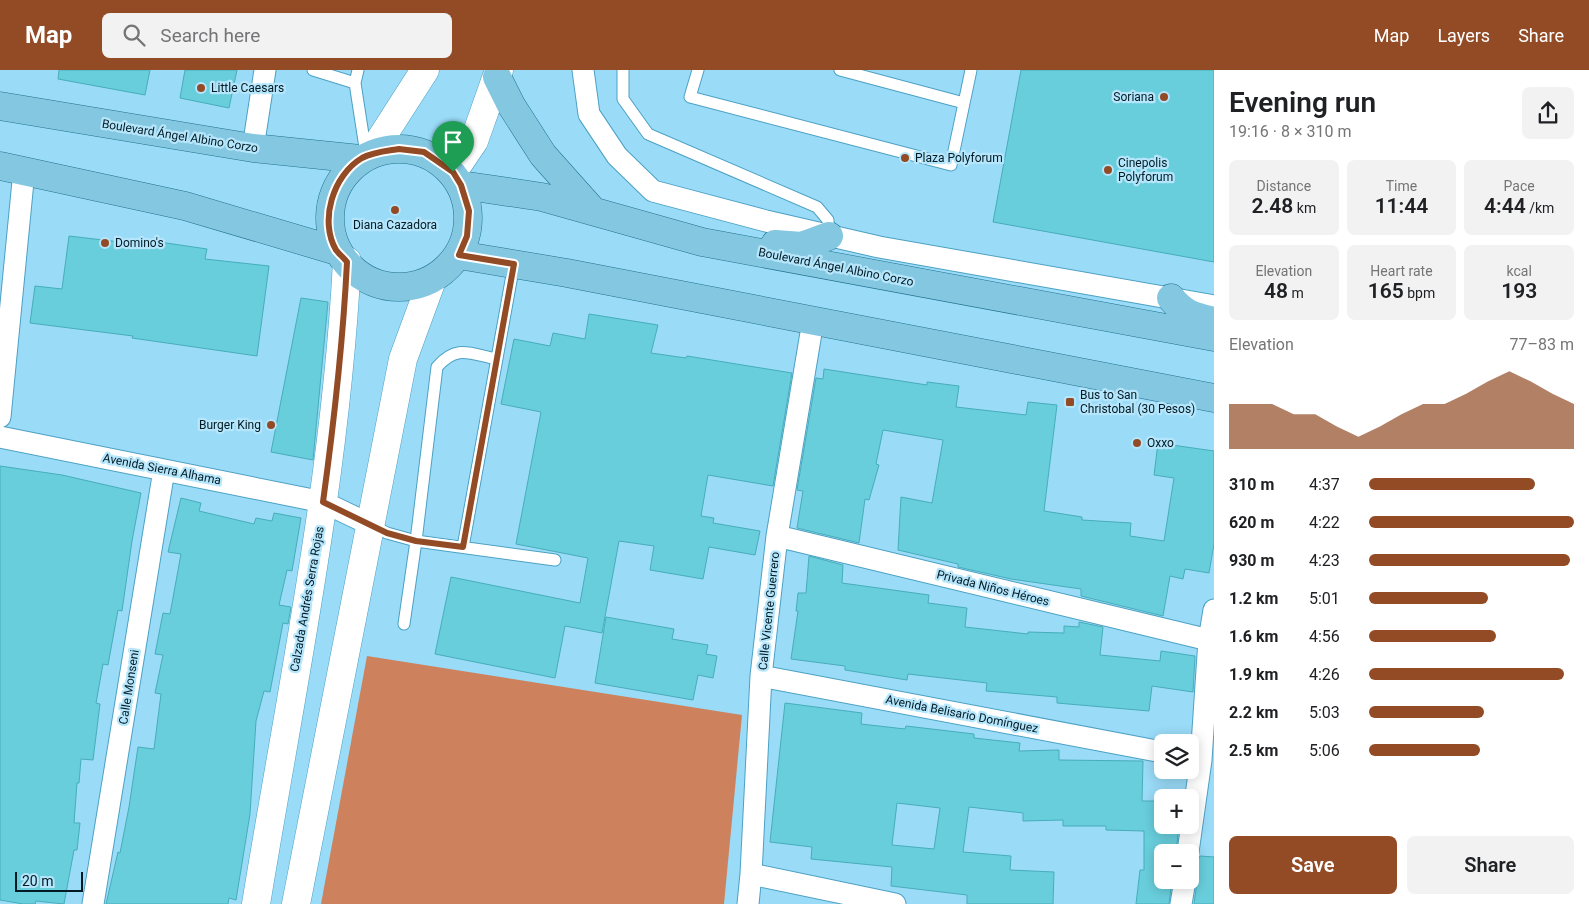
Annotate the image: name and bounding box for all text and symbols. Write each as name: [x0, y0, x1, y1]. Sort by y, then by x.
search box: [102, 13, 452, 58]
text: Map: [25, 21, 72, 49]
icon: search: [120, 21, 148, 49]
text: Search here: [160, 24, 260, 47]
text: Map: [1374, 25, 1409, 46]
text: Layers: [1437, 25, 1490, 46]
text: Share: [1518, 25, 1564, 46]
place label: Little Caesars: [211, 81, 284, 95]
marker: Little Caesars: [195, 82, 207, 94]
text: Evening run: [1229, 86, 1376, 119]
button: share: [1522, 87, 1574, 139]
place label: Soriana: [1113, 90, 1154, 104]
marker: Soriana: [1158, 91, 1170, 103]
street label: Boulevard Ángel Albino Corzo: [101, 116, 259, 155]
pin: [432, 121, 474, 172]
text: 19:16 · 8 × 310 m: [1229, 122, 1351, 141]
icon: arrive: [439, 128, 467, 156]
place label: Plaza Polyforum: [915, 151, 1003, 165]
marker: Plaza Polyforum: [899, 152, 911, 164]
place label: Cinepolis Polyforum: [1118, 156, 1173, 184]
marker: Cinepolis Polyforum: [1102, 164, 1114, 176]
text: Distance: [1257, 178, 1311, 194]
text: Time: [1386, 178, 1417, 194]
text: Pace: [1504, 178, 1535, 194]
text: 2.48: [1251, 194, 1293, 218]
text: 11:44: [1375, 194, 1428, 218]
text: 4:44: [1484, 194, 1526, 218]
text: km: [1293, 200, 1316, 216]
text: /km: [1526, 200, 1554, 216]
marker: Diana Cazadora: [389, 204, 401, 216]
place label: Diana Cazadora: [353, 218, 437, 232]
place label: Domino's: [115, 236, 164, 250]
marker: Domino's: [99, 237, 111, 249]
street label: Boulevard Ángel Albino Corzo: [757, 244, 915, 289]
text: Elevation: [1255, 263, 1312, 279]
text: Heart rate: [1370, 263, 1433, 279]
text: kcal: [1507, 263, 1532, 279]
text: 48: [1264, 279, 1288, 303]
text: 165: [1368, 279, 1404, 303]
text: 193: [1501, 279, 1537, 303]
text: m: [1288, 285, 1304, 301]
text: bpm: [1404, 285, 1435, 301]
text: Elevation: [1229, 335, 1294, 354]
text: 77–83 m: [1510, 335, 1574, 354]
place label: Bus to San Christobal (30 Pesos): [1080, 388, 1195, 416]
marker: Bus to San Christobal (30 Pesos): [1064, 396, 1076, 408]
place label: Burger King: [199, 418, 261, 432]
marker: Burger King: [265, 419, 277, 431]
place label: Oxxo: [1147, 436, 1174, 450]
marker: Oxxo: [1131, 437, 1143, 449]
street label: Avenida Sierra Alhama: [102, 451, 222, 487]
text: 310 m: [1229, 475, 1274, 494]
text: 4:37: [1309, 475, 1340, 494]
text: 620 m: [1229, 513, 1274, 532]
text: 4:22: [1309, 513, 1340, 532]
street label: Calzada Andrés Serra Rojas: [287, 525, 327, 673]
street label: Calle Vicente Guerrero: [756, 551, 782, 671]
text: 930 m: [1229, 551, 1274, 570]
text: 4:23: [1309, 551, 1340, 570]
street label: Privada Niños Héroes: [935, 567, 1051, 609]
text: 1.2 km: [1229, 589, 1278, 608]
text: 5:01: [1309, 589, 1340, 608]
text: 1.6 km: [1229, 627, 1278, 646]
text: 4:56: [1309, 627, 1340, 646]
street label: Calle Monseni: [116, 649, 142, 725]
text: 1.9 km: [1229, 665, 1278, 684]
text: 4:26: [1309, 665, 1340, 684]
street label: Avenida Belisario Domínguez: [885, 692, 1040, 736]
text: 2.2 km: [1229, 703, 1278, 722]
text: 5:03: [1309, 703, 1340, 722]
map controls: [1154, 734, 1199, 889]
button: layers: [1154, 734, 1199, 779]
text: 2.5 km: [1229, 741, 1278, 760]
text: 5:06: [1309, 741, 1340, 760]
button: +: [1154, 789, 1199, 834]
button: Save: [1229, 836, 1397, 894]
button: Share: [1407, 836, 1574, 894]
button: −: [1154, 844, 1199, 889]
scale bar: [15, 869, 82, 892]
text: 20 m: [22, 873, 54, 889]

